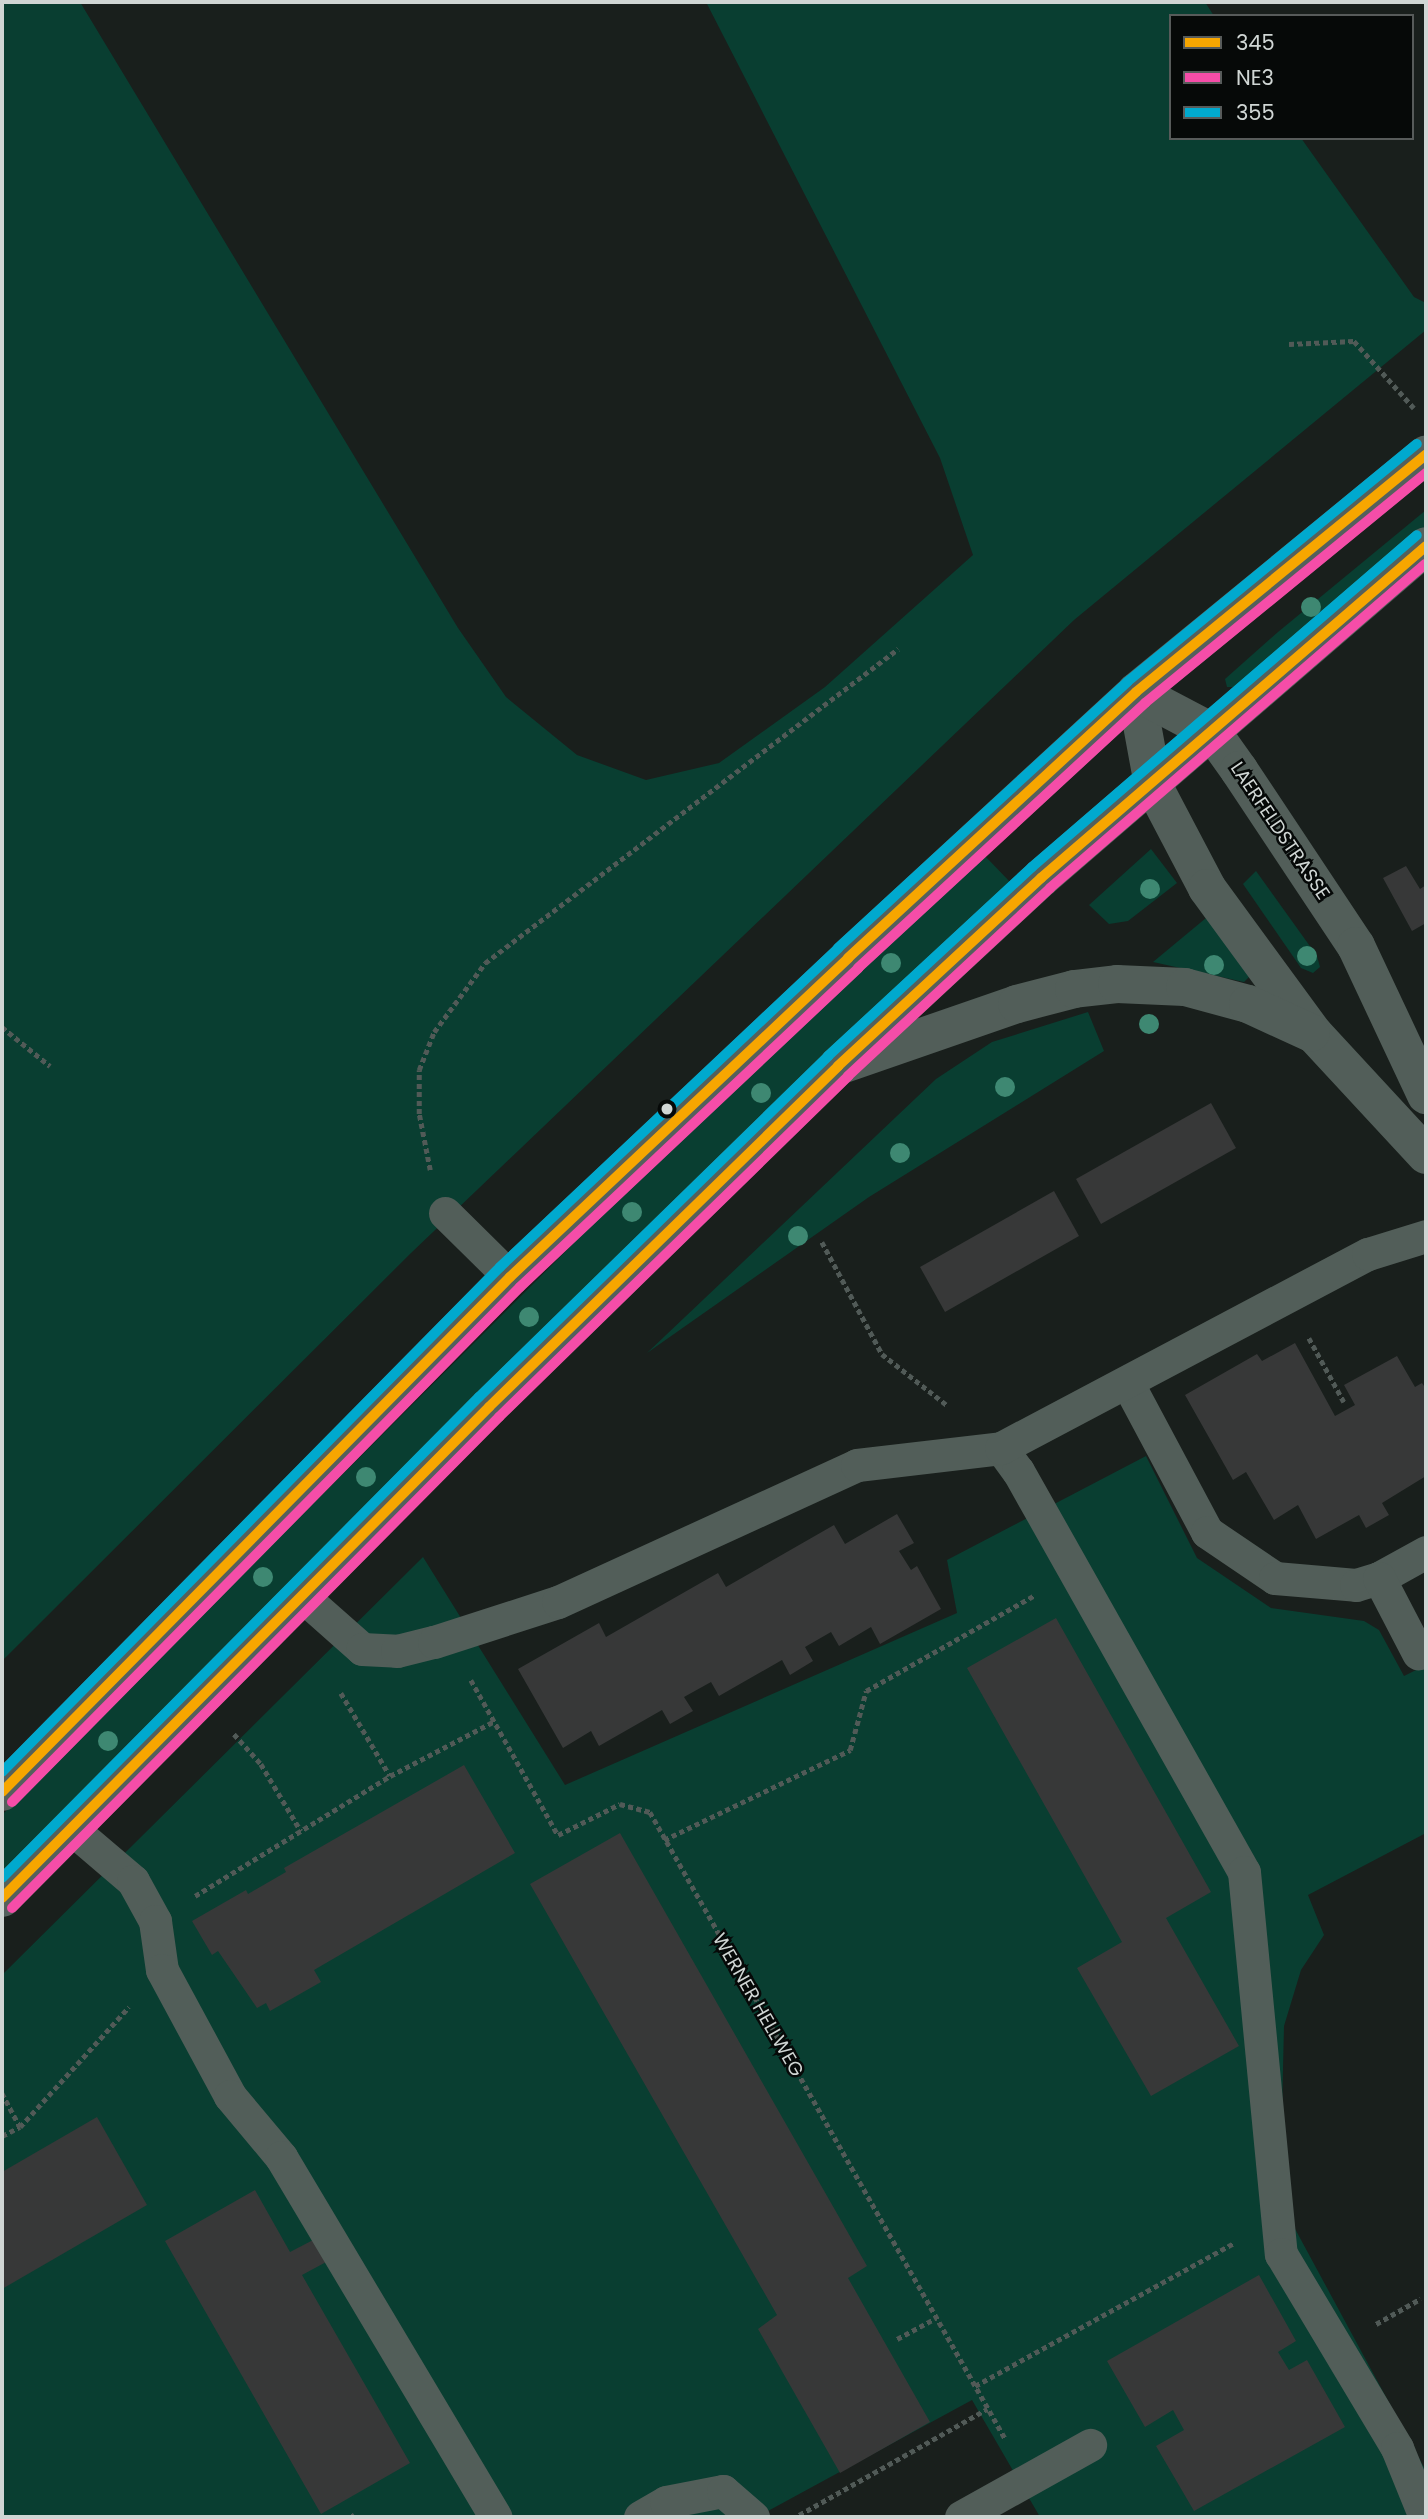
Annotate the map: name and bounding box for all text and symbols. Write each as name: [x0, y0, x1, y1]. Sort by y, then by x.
legend: [1169, 14, 1414, 140]
text: 345: [1236, 28, 1275, 57]
text: NE3: [1236, 63, 1274, 92]
text: 355: [1236, 98, 1275, 127]
street label: LAERFELDSTRASSE: [1226, 758, 1334, 904]
unlabelled marker: [660, 1102, 674, 1116]
street label: WERNER HELLWEG: [708, 1929, 808, 2081]

